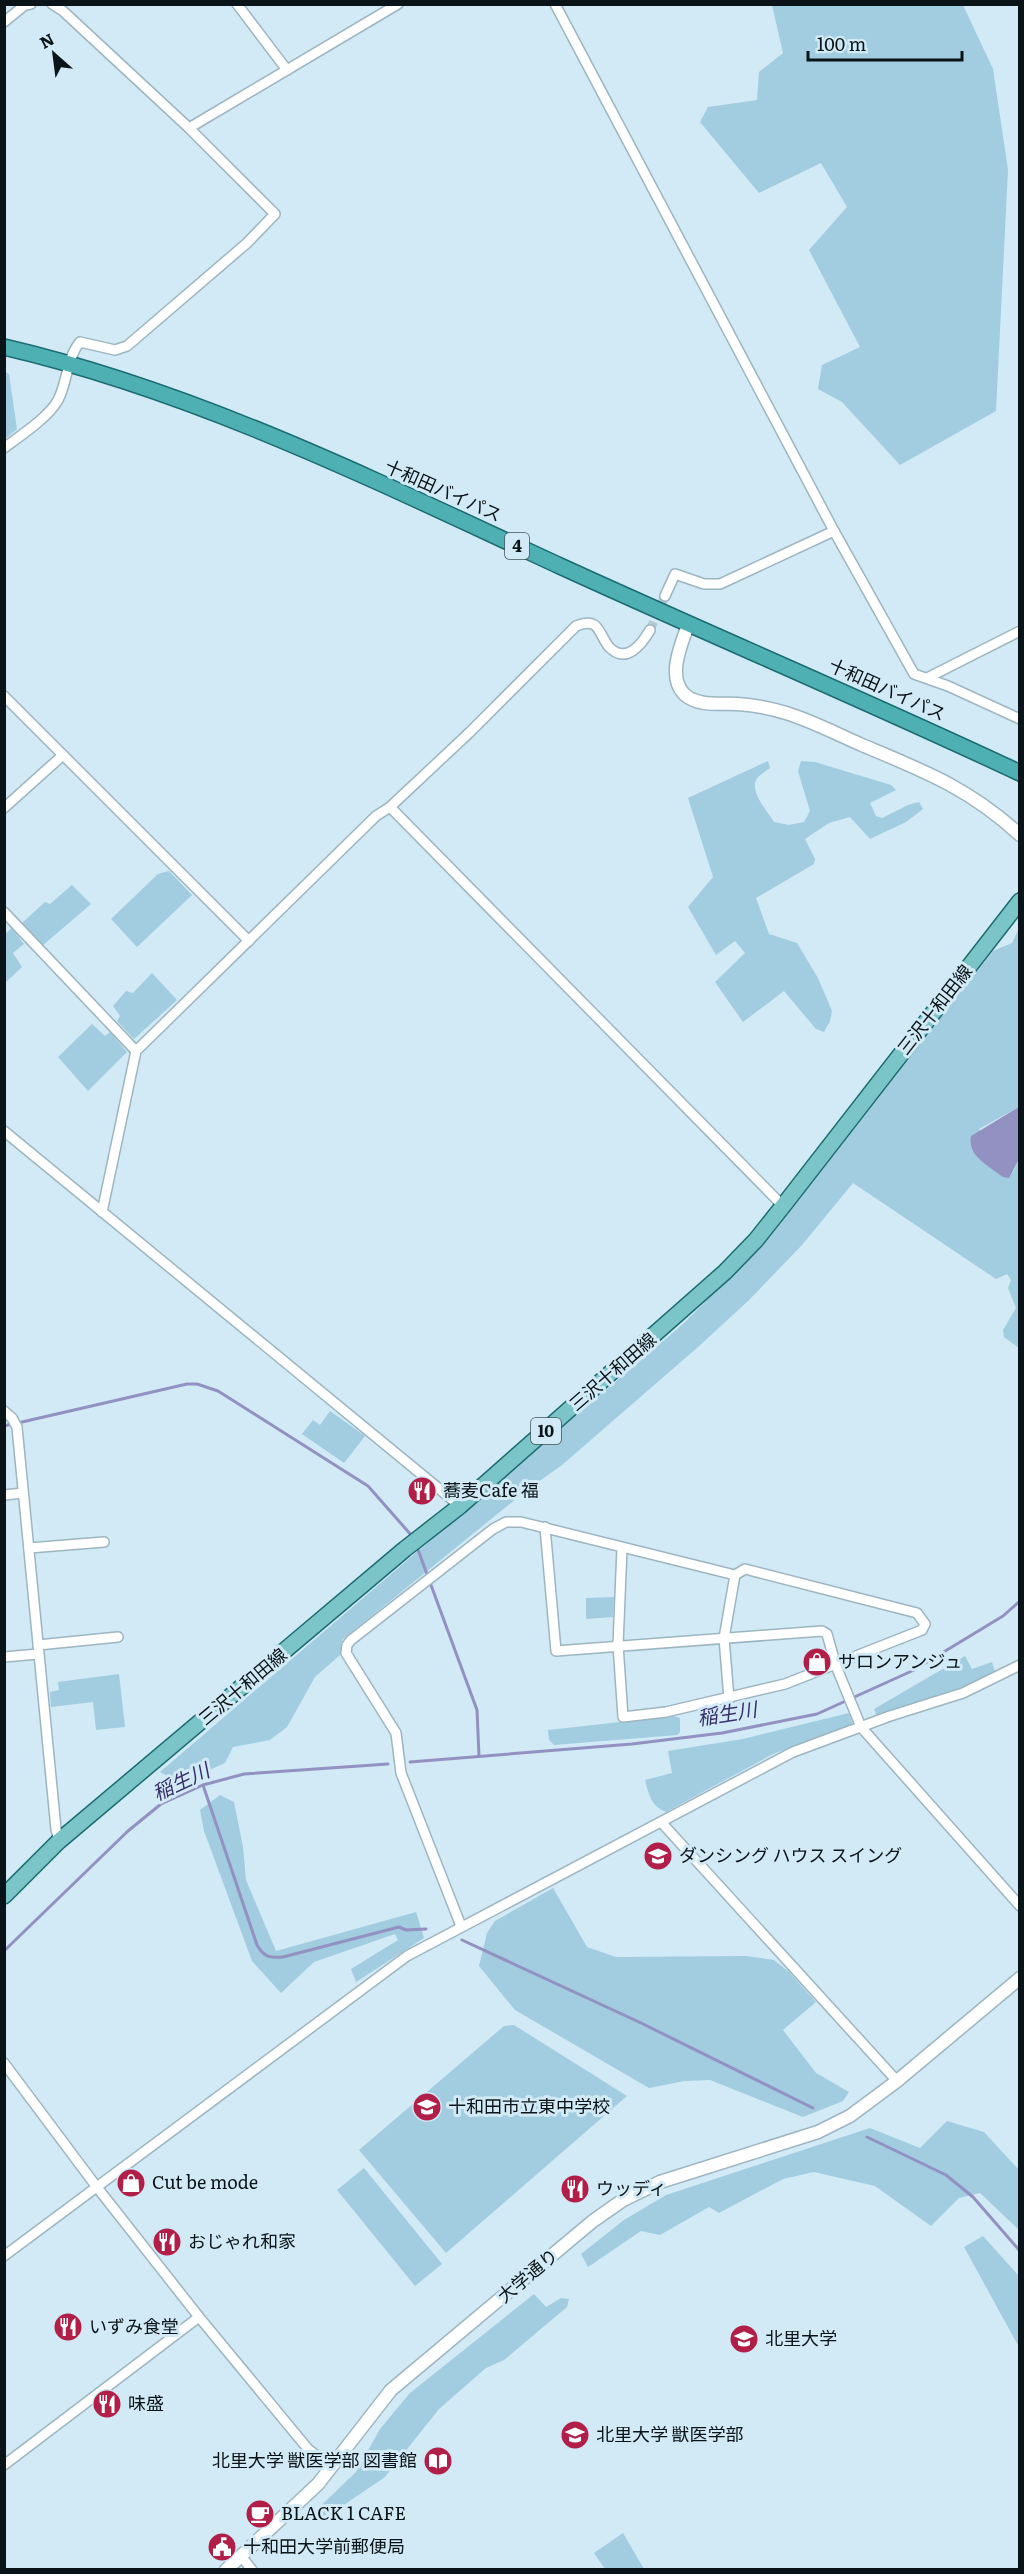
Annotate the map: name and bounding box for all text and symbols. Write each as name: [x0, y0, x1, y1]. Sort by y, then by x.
north arrow: [24, 24, 84, 84]
scale bar: [808, 24, 962, 62]
text: N: [35, 26, 58, 54]
text: 100 m: [817, 30, 866, 57]
street label: 十和田バイパス: [381, 452, 506, 528]
road number: 4: [505, 533, 529, 559]
street label: 十和田バイパス: [825, 651, 950, 727]
street label: 三沢十和田線: [890, 958, 978, 1060]
street label: 三沢十和田線: [562, 1325, 662, 1416]
road number: 10: [531, 1418, 561, 1444]
restaurant icon: 蕎麦Cafe 福: [406, 1475, 438, 1507]
place label: 蕎麦Cafe 福: [443, 1476, 539, 1503]
street label: 三沢十和田線: [192, 1641, 292, 1731]
shop icon: サロンアンジュ: [801, 1646, 833, 1678]
place label: サロンアンジュ: [838, 1647, 962, 1674]
water label: 稲生川: [695, 1692, 761, 1732]
water label: 稲生川: [147, 1753, 215, 1806]
school or university icon: ダンシング ハウス スイング: [642, 1840, 674, 1872]
place label: ダンシング ハウス スイング: [679, 1841, 902, 1868]
school or university icon: 十和田市立東中学校: [411, 2091, 443, 2123]
place label: 十和田市立東中学校: [448, 2092, 610, 2119]
shop icon: Cut be mode: [115, 2167, 147, 2199]
place label: Cut be mode: [152, 2168, 258, 2195]
restaurant icon: ウッディ: [559, 2173, 591, 2205]
place label: ウッディ: [596, 2174, 667, 2201]
restaurant icon: おじゃれ和家: [151, 2226, 183, 2258]
place label: おじゃれ和家: [188, 2227, 296, 2254]
street label: 大学通り: [491, 2241, 563, 2308]
restaurant icon: いずみ食堂: [52, 2311, 84, 2343]
place label: いずみ食堂: [89, 2312, 179, 2339]
school or university icon: 北里大学: [728, 2323, 760, 2355]
place label: 北里大学: [765, 2324, 837, 2351]
restaurant icon: 味盛: [91, 2388, 123, 2420]
place label: 味盛: [128, 2389, 164, 2416]
school or university icon: 北里大学 獣医学部: [559, 2419, 591, 2451]
place label: 北里大学 獣医学部: [596, 2420, 744, 2447]
library icon: 北里大学 獣医学部 図書館: [422, 2445, 454, 2477]
place label: 北里大学 獣医学部 図書館: [212, 2446, 417, 2473]
cafe icon: BLACK 1 CAFE: [244, 2498, 276, 2530]
place label: BLACK 1 CAFE: [281, 2499, 406, 2526]
public building icon: 十和田大学前郵便局: [206, 2531, 238, 2563]
place label: 十和田大学前郵便局: [243, 2532, 405, 2559]

